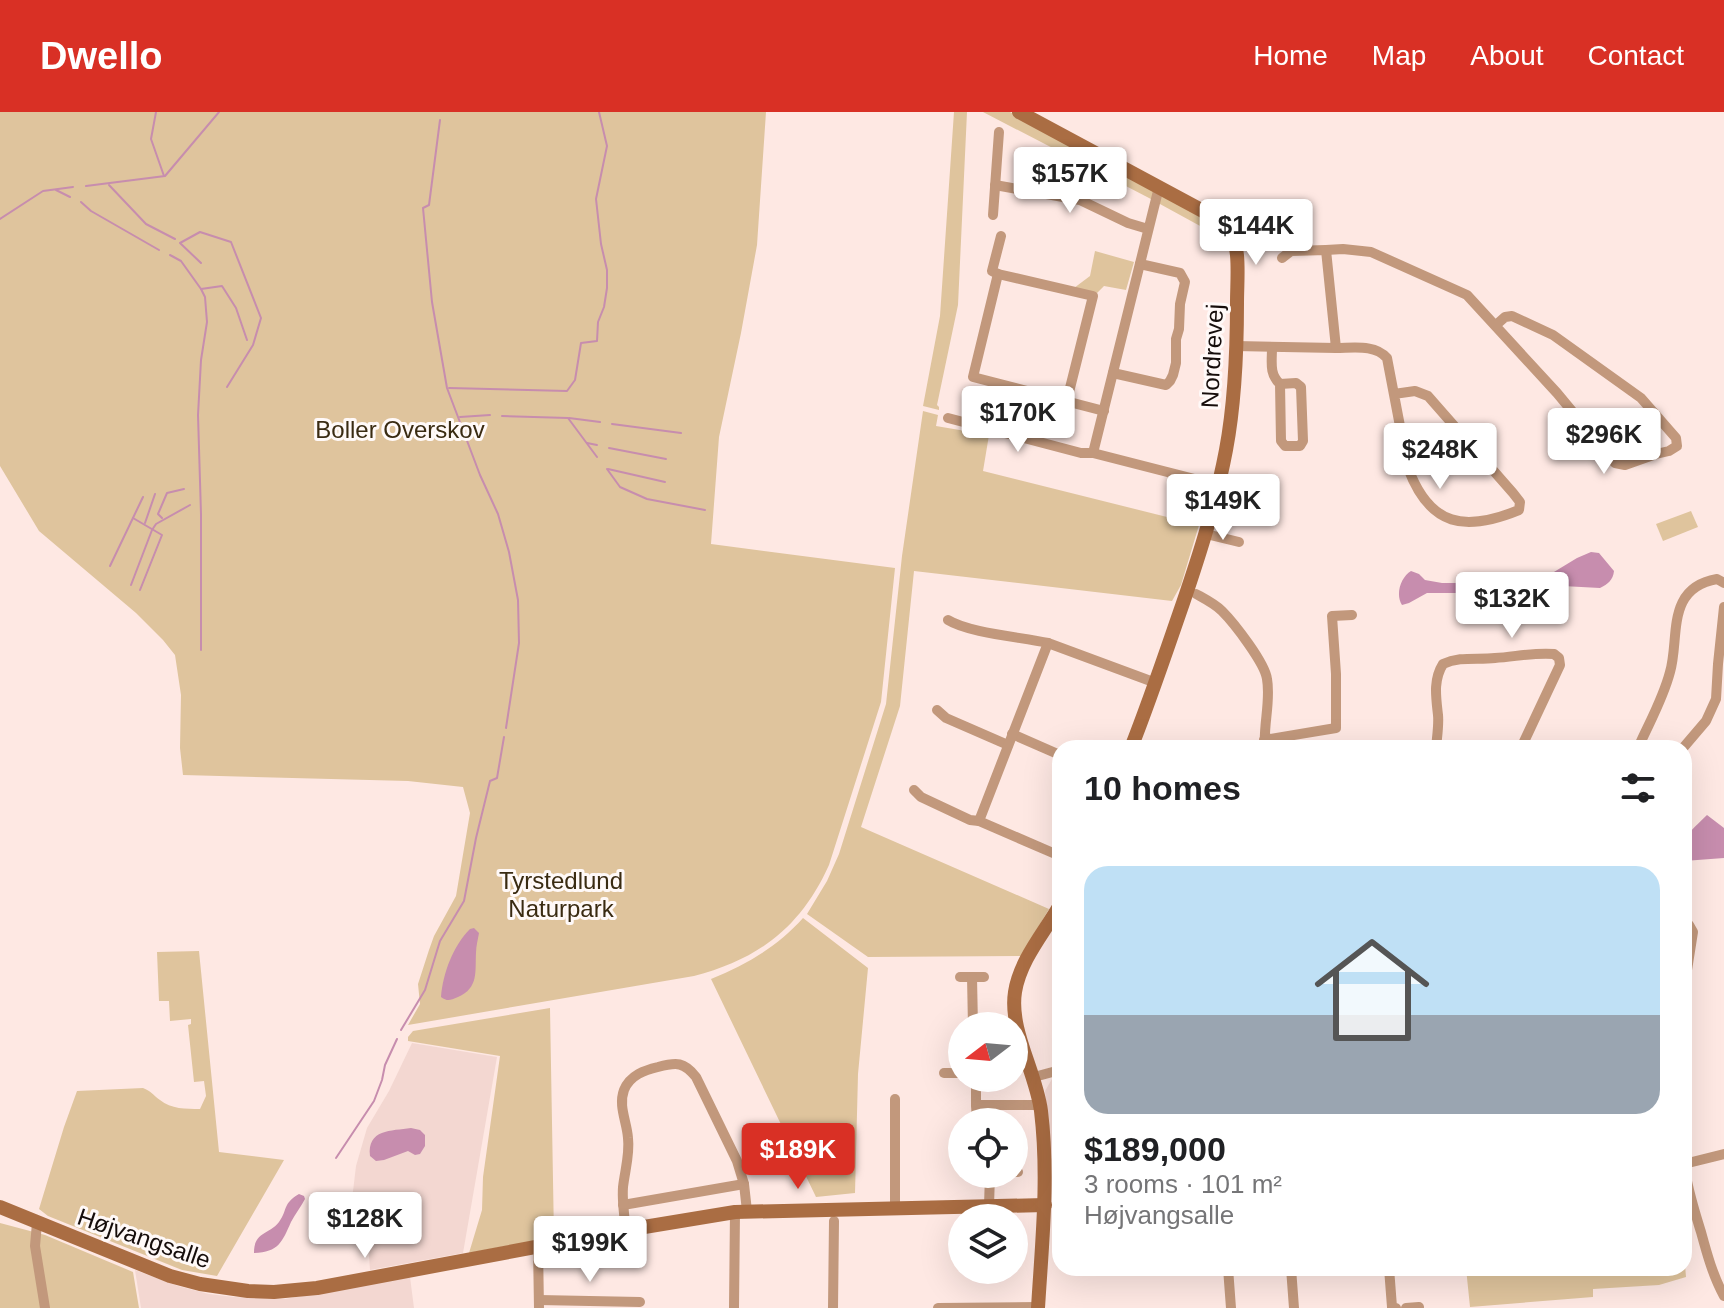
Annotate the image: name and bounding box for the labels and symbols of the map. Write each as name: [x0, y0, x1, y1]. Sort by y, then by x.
pin: $157K: [1014, 147, 1126, 215]
pin: $144K: [1200, 199, 1312, 267]
street label: Nordrevej: [1196, 303, 1228, 409]
pin: $170K: [962, 386, 1074, 454]
pin: $296K: [1548, 408, 1660, 476]
park label: Boller Overskov: [315, 416, 485, 443]
pin: $248K: [1384, 423, 1496, 491]
pin: $149K: [1167, 474, 1279, 542]
pin: $132K: [1456, 572, 1568, 640]
park label: Tyrstedlund Naturpark: [499, 867, 623, 922]
north arrow: [948, 1012, 1028, 1092]
pin: $189K: [742, 1123, 854, 1191]
pin: $128K: [309, 1192, 421, 1260]
street label: Højvangsalle: [74, 1203, 214, 1273]
pin: $199K: [534, 1216, 646, 1284]

